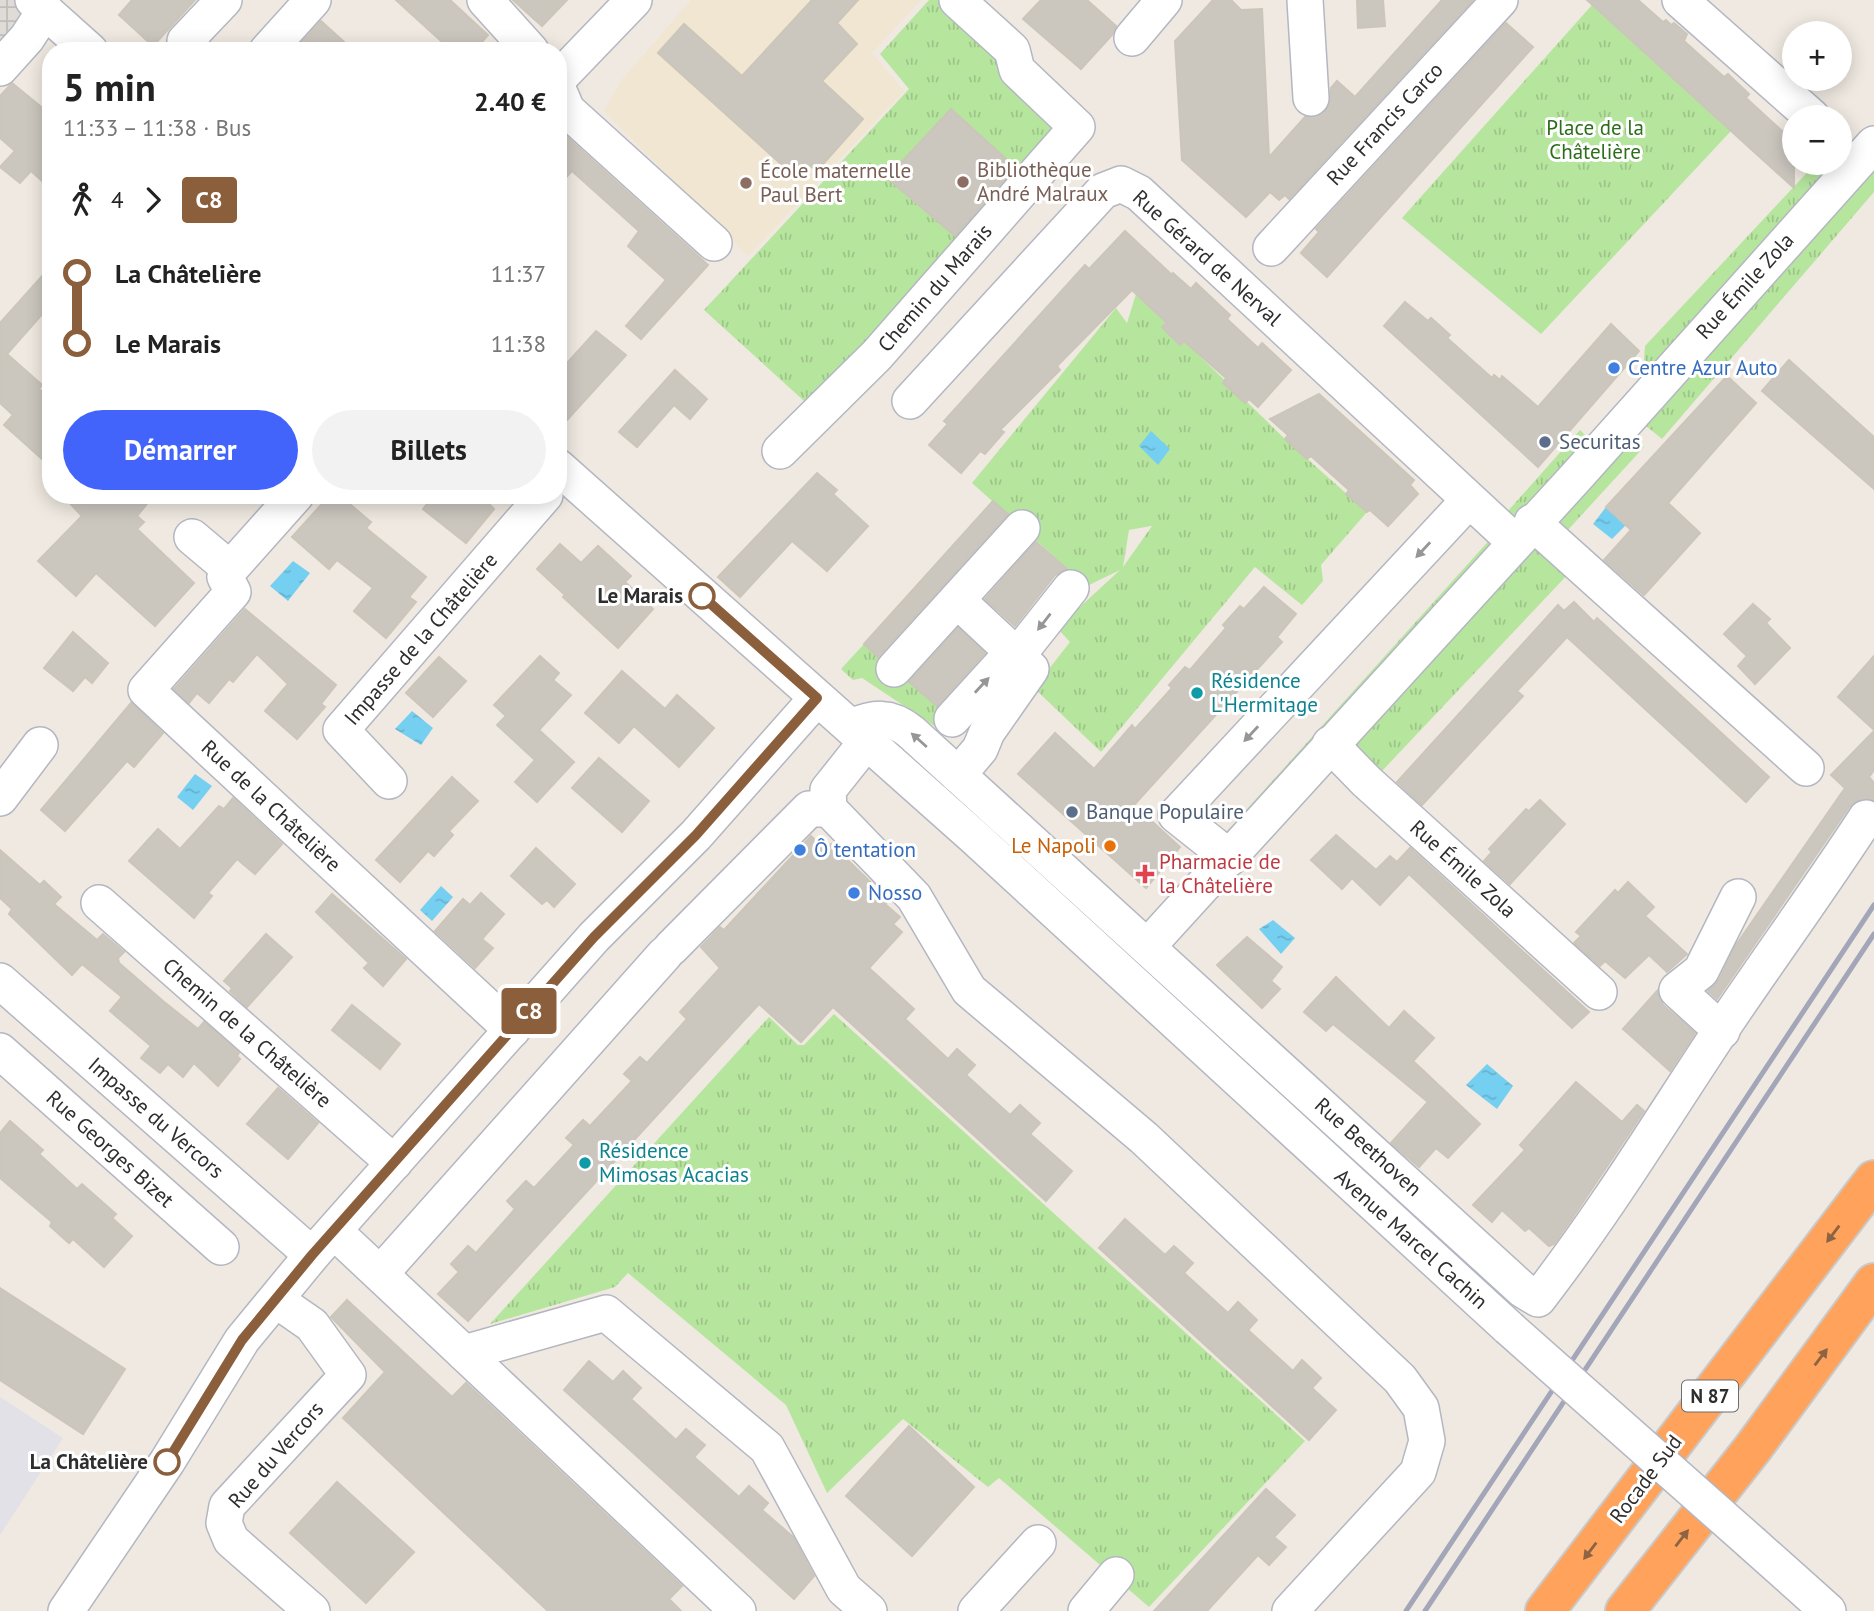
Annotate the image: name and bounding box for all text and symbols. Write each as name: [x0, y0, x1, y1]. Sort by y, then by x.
map controls: [1782, 21, 1852, 175]
button: +: [1782, 21, 1852, 91]
street label: Rue Francis Carco: [1321, 56, 1449, 191]
text: 5 min: [63, 62, 156, 111]
text: 2.40 €: [474, 85, 546, 118]
button: −: [1782, 105, 1852, 175]
text: 11:33 – 11:38 · Bus: [63, 113, 251, 142]
park label: Place de la Châtelière: [1546, 114, 1644, 165]
place label: Bibliothèque André Malraux: [977, 156, 1109, 207]
place label: École maternelle Paul Bert: [760, 157, 911, 208]
marker: Bibliothèque André Malraux: [955, 174, 971, 190]
marker: École maternelle Paul Bert: [738, 175, 754, 191]
icon: walk: [63, 181, 101, 219]
icon: forward: [134, 181, 172, 219]
text: C8: [196, 184, 223, 215]
street label: Rue Gérard de Nerval: [1127, 184, 1287, 332]
text: 4: [111, 185, 124, 214]
street label: Chemin du Marais: [872, 218, 998, 357]
street label: Rue Émile Zola: [1690, 227, 1799, 344]
text: La Châtelière: [115, 257, 261, 290]
text: 11:37: [491, 259, 546, 288]
text: Le Marais: [115, 327, 221, 360]
text: 11:38: [491, 329, 546, 358]
place label: Centre Azur Auto: [1628, 354, 1778, 381]
marker: Centre Azur Auto: [1606, 360, 1622, 376]
button: Démarrer: [63, 410, 298, 490]
button: Billets: [312, 410, 546, 490]
place label: Securitas: [1559, 428, 1641, 455]
marker: Securitas: [1537, 434, 1553, 450]
one-way arrow: [1415, 541, 1431, 558]
street label: Impasse de la Châtelière: [338, 547, 503, 731]
place label: Le Marais: [597, 582, 683, 609]
marker: Le Marais: [689, 583, 715, 609]
one-way arrow: [1037, 612, 1052, 630]
place label: Résidence L'Hermitage: [1211, 667, 1318, 718]
one-way arrow: [974, 677, 990, 694]
marker: Résidence L'Hermitage: [1189, 685, 1205, 701]
one-way arrow: [1244, 725, 1260, 742]
one-way arrow: [911, 732, 928, 748]
street label: Rue de la Châtelière: [196, 734, 347, 877]
place label: Banque Populaire: [1086, 798, 1244, 825]
marker: Banque Populaire: [1064, 804, 1080, 820]
street label: Rue Émile Zola: [1405, 814, 1522, 923]
place label: Le Napoli: [1011, 832, 1096, 859]
place label: Ô tentation: [814, 836, 916, 863]
marker: Le Napoli: [1102, 838, 1118, 854]
marker: Ô tentation: [792, 842, 808, 858]
place label: Pharmacie de la Châtelière: [1159, 848, 1281, 899]
marker: Pharmacie de la Châtelière: [1137, 866, 1153, 882]
place label: Nosso: [868, 879, 922, 906]
marker: Nosso: [846, 885, 862, 901]
street label: Chemin de la Châtelière: [157, 952, 337, 1113]
line badge: C8: [498, 988, 560, 1034]
text: C8: [515, 995, 543, 1026]
street label: Impasse du Vercors: [83, 1051, 230, 1184]
street label: Rue Georges Bizet: [41, 1084, 180, 1213]
street label: Rue Beethoven: [1309, 1091, 1427, 1202]
place label: Résidence Mimosas Acacias: [599, 1137, 749, 1188]
marker: Résidence Mimosas Acacias: [577, 1155, 593, 1171]
street label: Avenue Marcel Cachin: [1329, 1163, 1494, 1315]
one-way arrow: [1826, 1225, 1840, 1243]
one-way arrow: [1813, 1348, 1827, 1366]
road number: N 87: [1682, 1380, 1738, 1412]
street label: Rue du Vercors: [222, 1396, 329, 1513]
street label: Rocade Sud: [1604, 1429, 1688, 1528]
place label: La Châtelière: [30, 1448, 148, 1475]
marker: La Châtelière: [154, 1449, 180, 1475]
one-way arrow: [1675, 1529, 1689, 1547]
one-way arrow: [1583, 1542, 1598, 1560]

